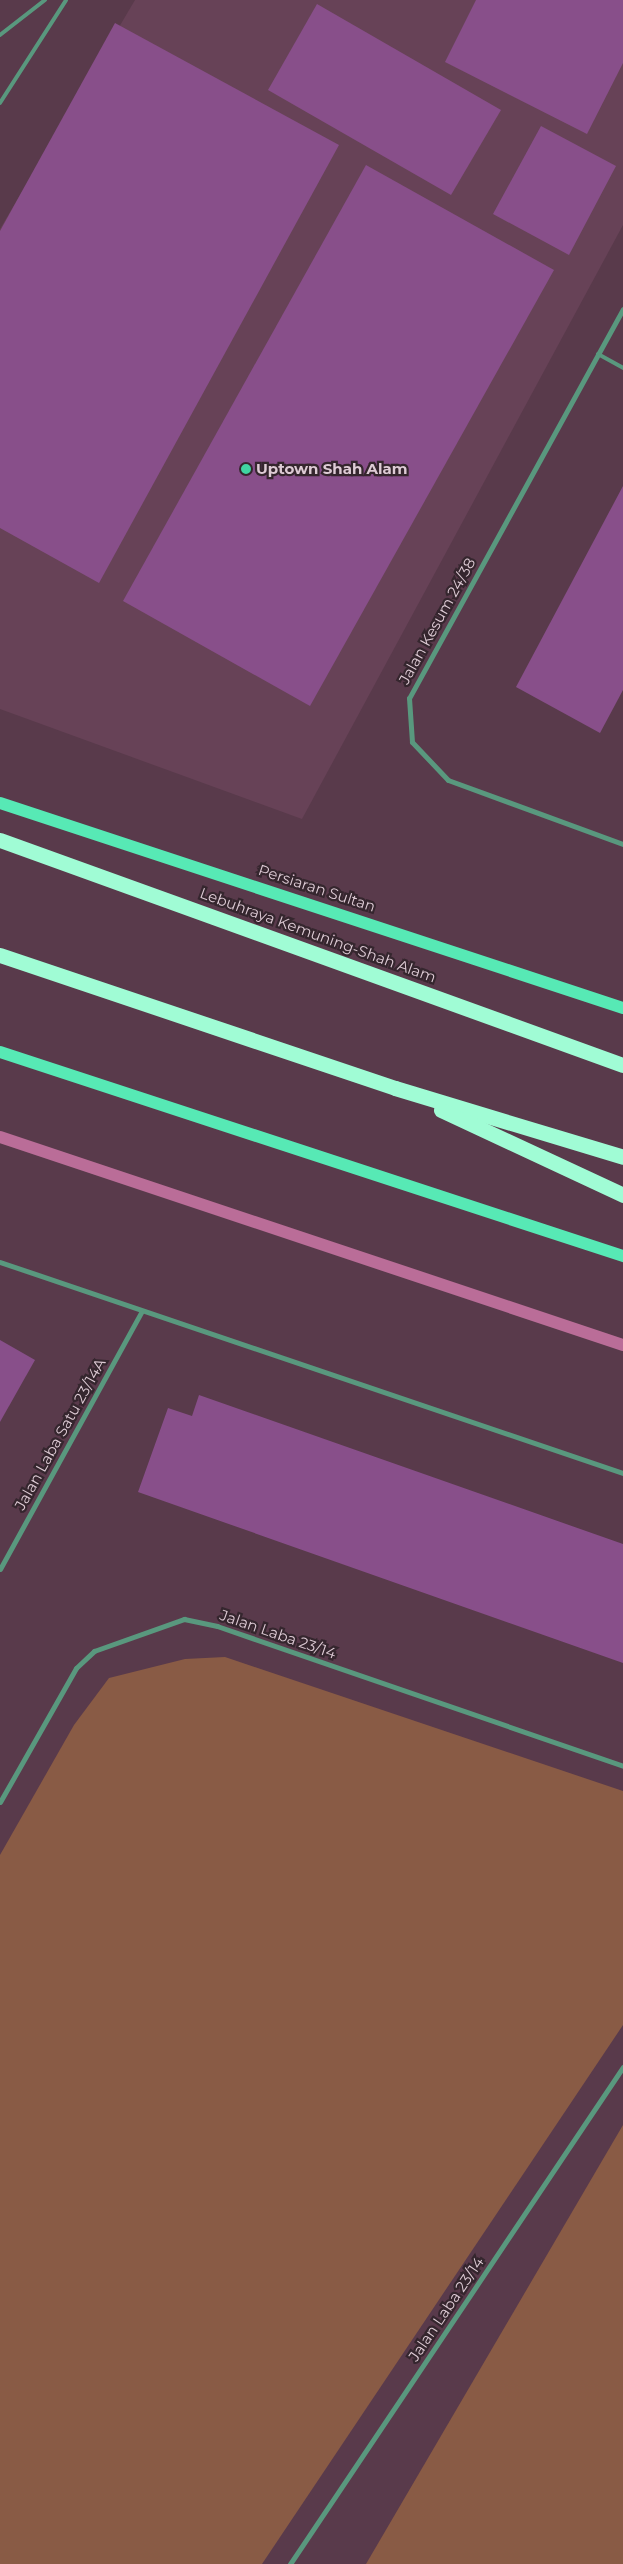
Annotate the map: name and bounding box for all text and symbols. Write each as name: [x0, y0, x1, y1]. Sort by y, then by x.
place label: Uptown Shah Alam: [256, 460, 408, 478]
marker: Uptown Shah Alam: [240, 463, 252, 475]
street label: Jalan Kesum 24/38: [395, 555, 479, 687]
street label: Persiaran Sultan: [256, 861, 378, 915]
street label: Lebuhraya Kemuning-Shah Alam: [197, 884, 439, 986]
street label: Jalan Laba Satu 23/14A: [11, 1355, 109, 1513]
street label: Jalan Laba 23/14: [218, 1606, 338, 1662]
street label: Jalan Laba 23/14: [405, 2254, 487, 2364]

